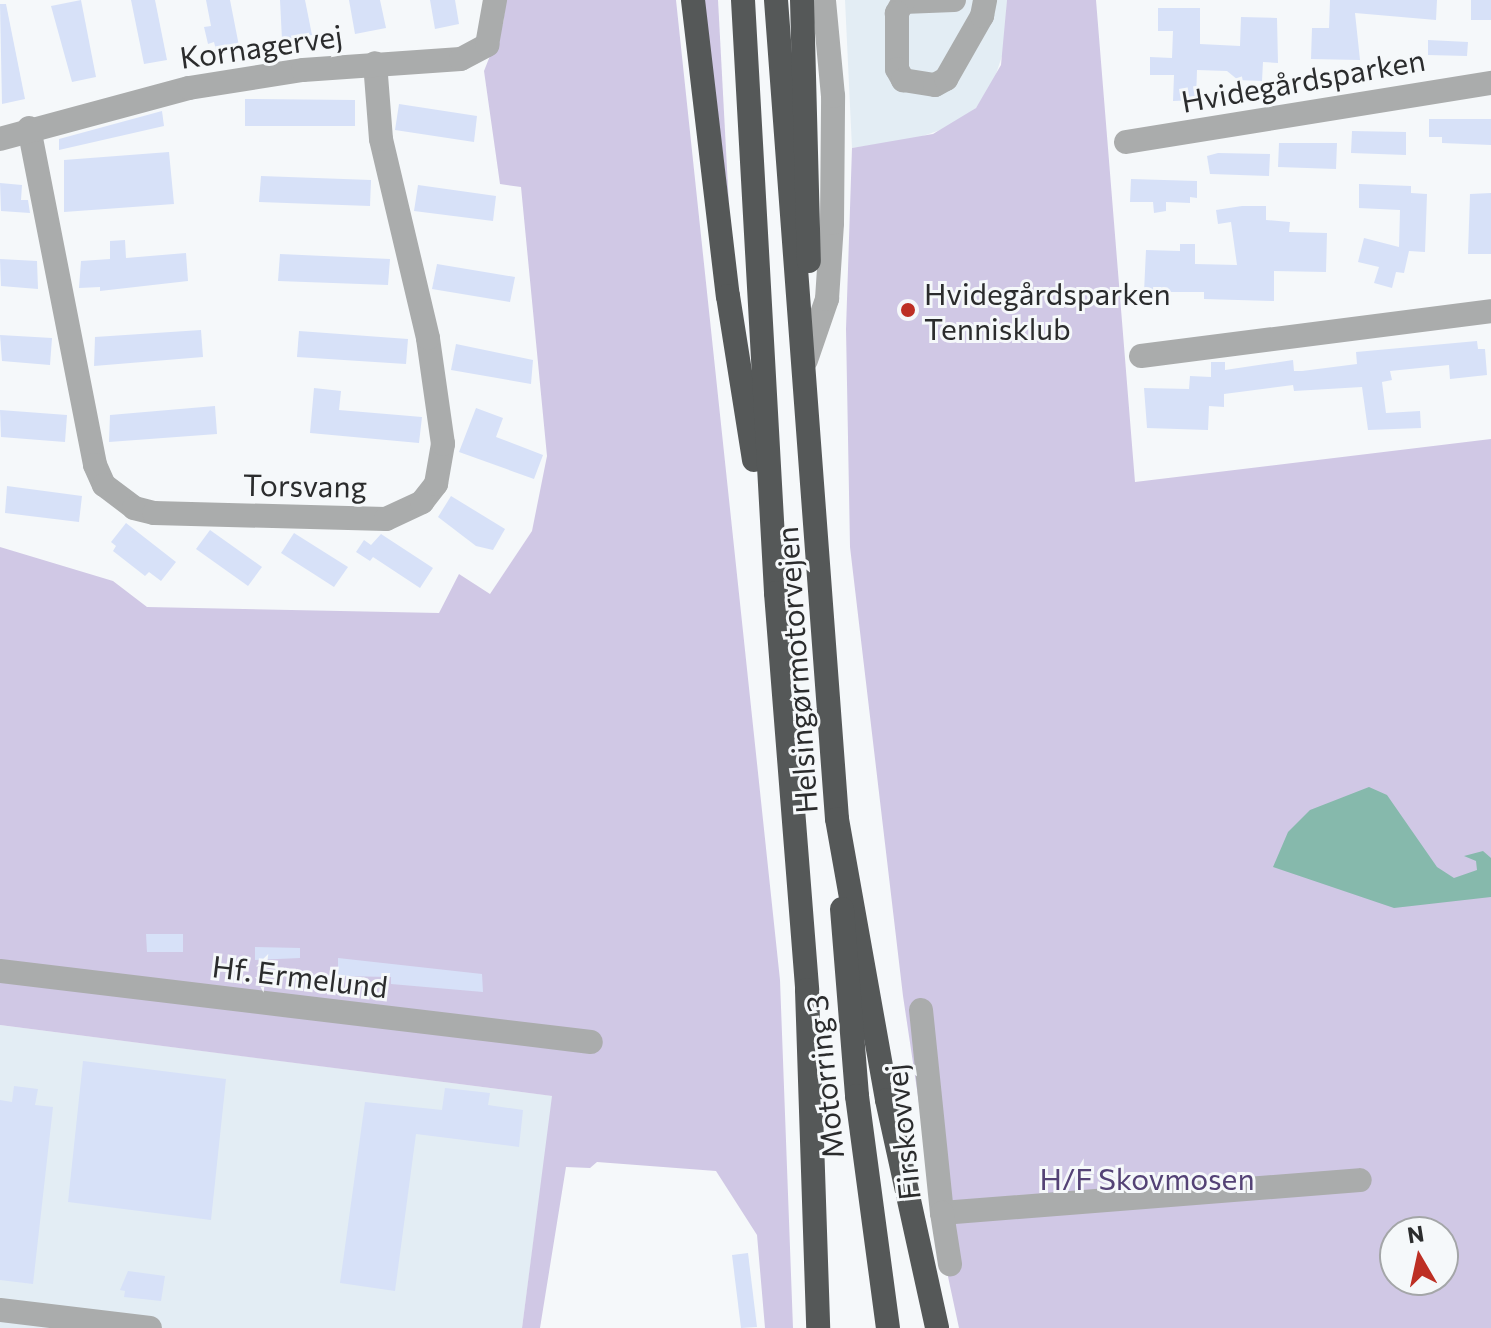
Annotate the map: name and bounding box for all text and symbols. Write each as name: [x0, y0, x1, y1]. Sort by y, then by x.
street label: Kornagervej: [177, 17, 345, 75]
street label: Hvidegårdsparken: [1178, 41, 1428, 119]
place label: Hvidegårdsparken Tennisklub: [924, 275, 1171, 346]
marker: Hvidegårdsparken Tennisklub: [899, 301, 917, 319]
street label: Torsvang: [243, 466, 367, 504]
street label: Helsingørmotorvejen: [768, 525, 824, 815]
street label: Hf. Ermelund: [210, 947, 390, 1005]
street label: Motorring 3: [798, 993, 850, 1161]
street label: Firskovvej: [877, 1062, 927, 1202]
park label: H/F Skovmosen: [1039, 1160, 1255, 1196]
north arrow: [1379, 1216, 1459, 1296]
text: N: [1405, 1219, 1426, 1248]

